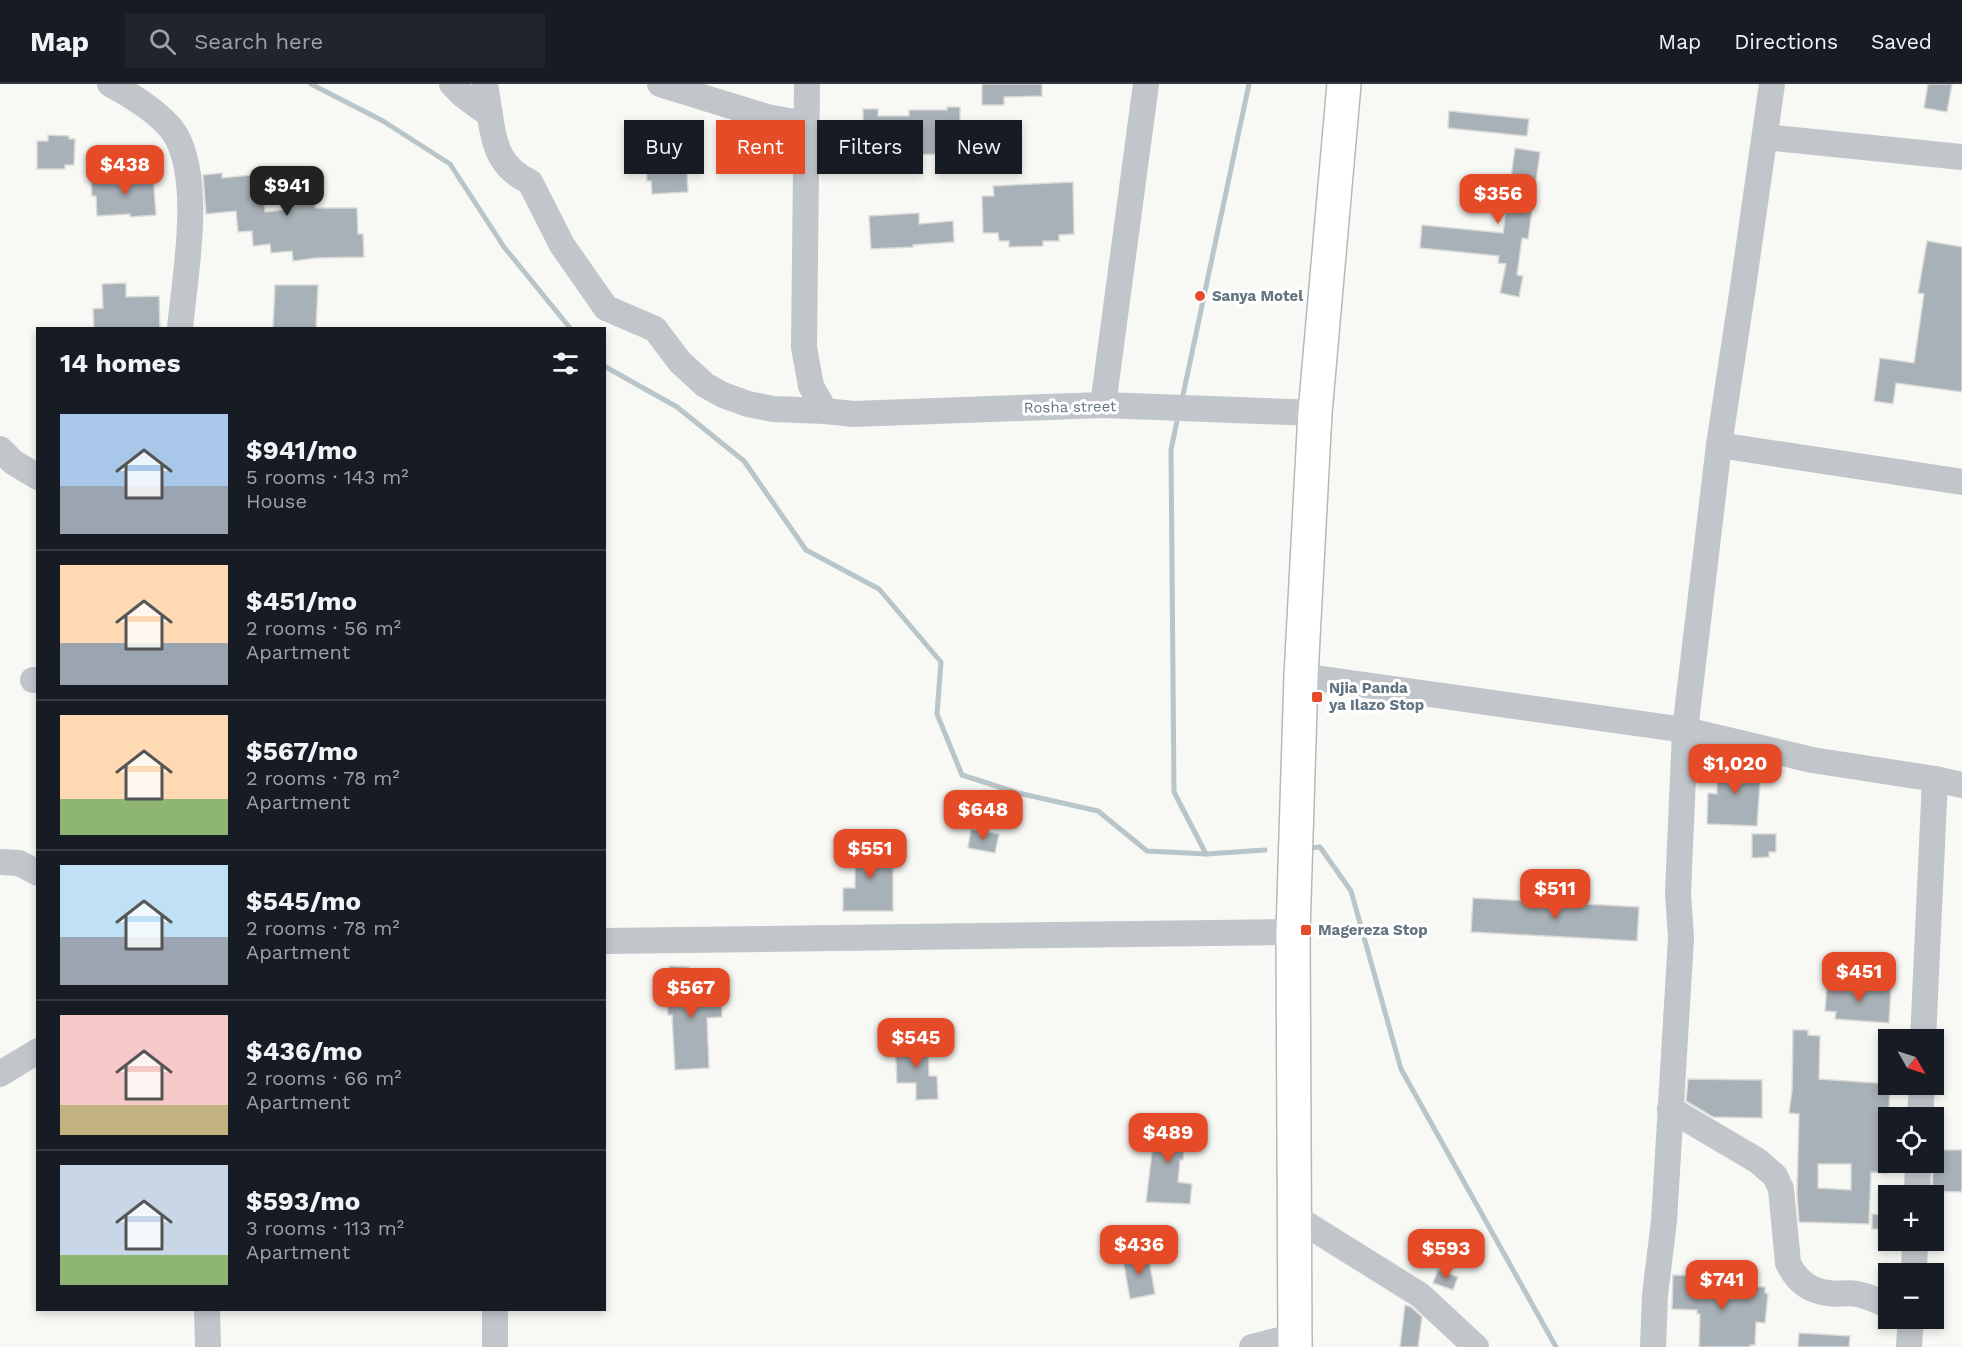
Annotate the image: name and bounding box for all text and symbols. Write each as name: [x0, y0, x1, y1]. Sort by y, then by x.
search box: [125, 14, 545, 68]
text: Map: [30, 25, 89, 58]
icon: search: [146, 25, 179, 58]
text: Search here: [194, 29, 323, 54]
text: Map: [1658, 29, 1701, 54]
text: Directions: [1734, 29, 1838, 54]
text: Saved: [1871, 29, 1932, 54]
chip: Buy: [624, 120, 704, 174]
chip: Rent: [716, 120, 805, 174]
chip: Filters: [817, 120, 923, 174]
chip: New: [935, 120, 1022, 174]
pin: $438: [89, 145, 161, 196]
text: $438: [100, 152, 150, 176]
pin: $941: [251, 166, 323, 217]
text: $941: [264, 173, 310, 197]
pin: $356: [1462, 174, 1534, 225]
text: $356: [1474, 181, 1522, 205]
place label: Sanya Motel: [1212, 287, 1303, 305]
marker: Sanya Motel: [1193, 289, 1207, 303]
icon: filters: [549, 347, 582, 380]
text: 14 homes: [60, 348, 181, 378]
street label: Rosha street: [1024, 397, 1117, 417]
text: $941/mo: [246, 435, 357, 465]
icon: home: [108, 438, 180, 510]
text: 5 rooms · 143 m²: [246, 465, 409, 489]
text: House: [246, 489, 307, 513]
text: $451/mo: [246, 586, 357, 616]
icon: home: [108, 589, 180, 661]
text: 2 rooms · 56 m²: [246, 616, 401, 640]
text: Apartment: [246, 640, 350, 664]
place label: Njia Panda ya Ilazo Stop: [1328, 679, 1424, 714]
marker: Njia Panda ya Ilazo Stop: [1310, 690, 1324, 704]
text: $567/mo: [246, 736, 358, 766]
icon: home: [108, 739, 180, 811]
pin: $1,020: [1686, 744, 1784, 795]
text: $1,020: [1703, 751, 1767, 775]
text: 2 rooms · 78 m²: [246, 766, 400, 790]
text: Apartment: [246, 790, 350, 814]
pin: $648: [947, 790, 1019, 841]
text: $648: [958, 797, 1008, 821]
pin: $551: [834, 829, 906, 880]
text: $551: [848, 836, 892, 860]
pin: $511: [1519, 869, 1591, 920]
text: $511: [1534, 876, 1576, 900]
text: $545/mo: [246, 886, 361, 916]
icon: home: [108, 889, 180, 961]
text: 2 rooms · 78 m²: [246, 916, 400, 940]
place label: Magereza Stop: [1318, 921, 1428, 939]
marker: Magereza Stop: [1299, 923, 1313, 937]
text: Apartment: [246, 940, 350, 964]
pin: $451: [1823, 952, 1895, 1003]
text: $451: [1836, 959, 1882, 983]
pin: $567: [655, 968, 727, 1019]
text: $567: [667, 975, 715, 999]
pin: $545: [880, 1018, 952, 1069]
text: $545: [891, 1025, 941, 1049]
north arrow: [1878, 1029, 1944, 1095]
map controls: [1878, 1029, 1944, 1329]
text: $436/mo: [246, 1036, 362, 1066]
icon: home: [108, 1039, 180, 1111]
text: 2 rooms · 66 m²: [246, 1066, 402, 1090]
text: Apartment: [246, 1090, 350, 1114]
button: locate: [1878, 1107, 1944, 1173]
pin: $489: [1132, 1113, 1204, 1164]
text: $489: [1143, 1120, 1193, 1144]
button: +: [1878, 1185, 1944, 1251]
text: $593/mo: [246, 1186, 360, 1216]
icon: home: [108, 1189, 180, 1261]
text: 3 rooms · 113 m²: [246, 1216, 404, 1240]
pin: $436: [1103, 1225, 1175, 1276]
pin: $593: [1410, 1229, 1482, 1280]
text: $436: [1114, 1232, 1164, 1256]
text: $593: [1422, 1236, 1470, 1260]
text: Apartment: [246, 1240, 350, 1264]
pin: $741: [1686, 1260, 1758, 1311]
button: −: [1878, 1263, 1944, 1329]
text: $741: [1700, 1267, 1744, 1291]

